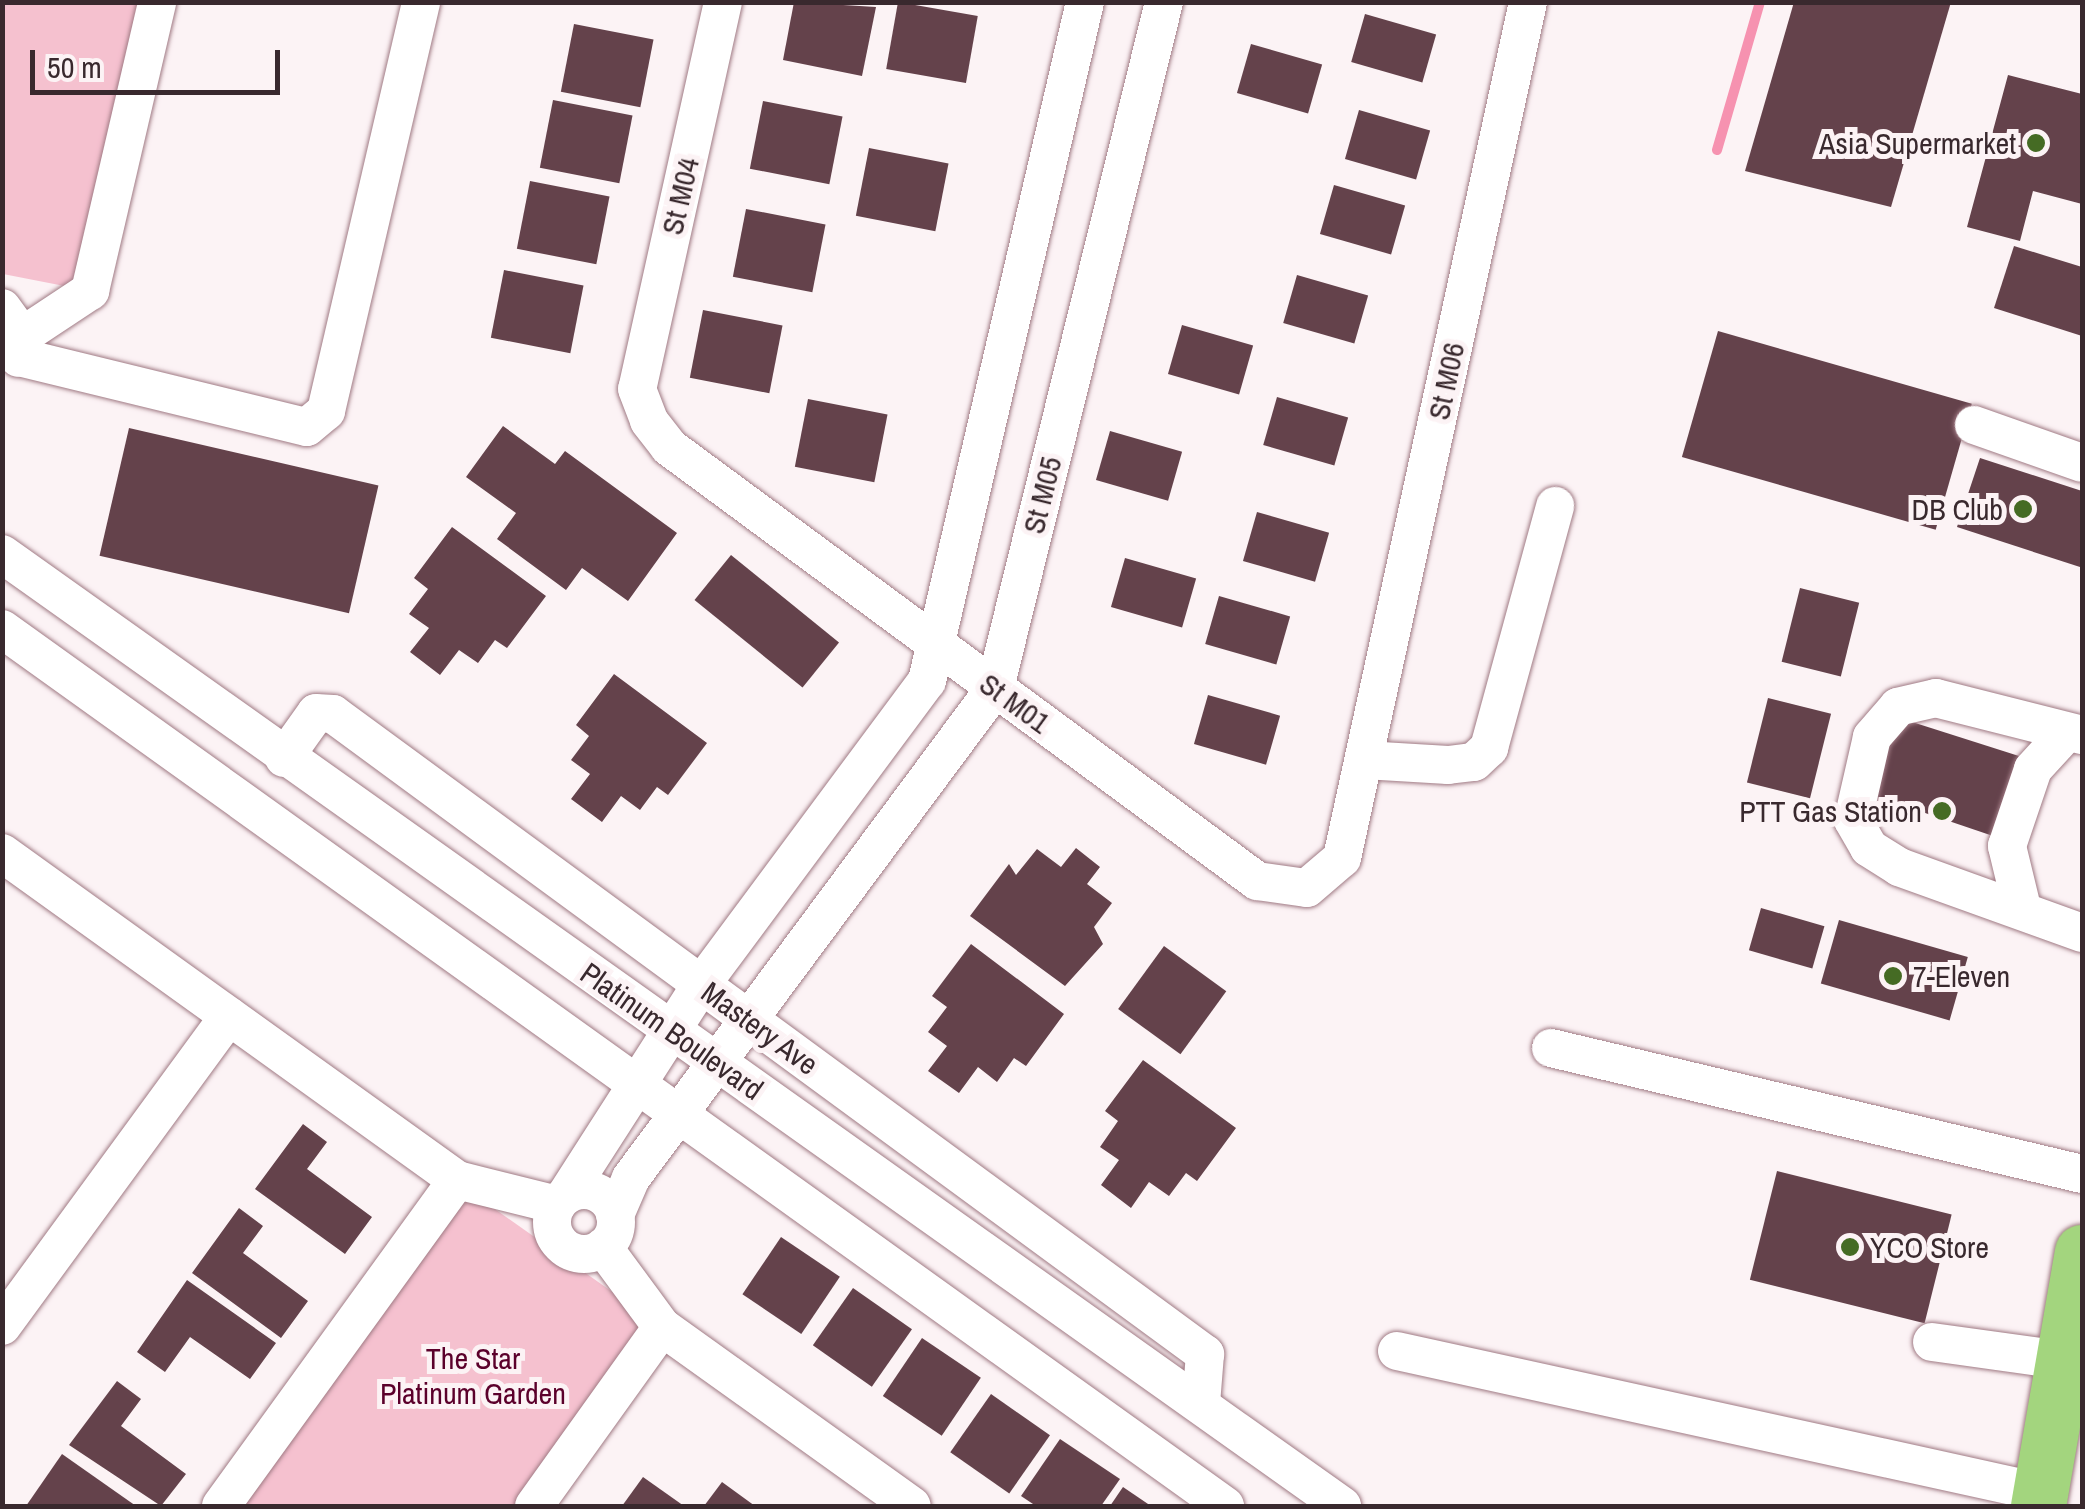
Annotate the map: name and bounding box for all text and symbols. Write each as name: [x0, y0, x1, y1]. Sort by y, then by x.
scale bar: [35, 30, 285, 92]
text: 50 m: [47, 47, 102, 87]
place label: Asia Supermarket: [1819, 125, 2016, 161]
marker: Asia Supermarket: [2025, 132, 2047, 154]
street label: St M04: [654, 154, 706, 238]
street label: St M06: [1420, 339, 1472, 423]
street label: St M05: [1015, 453, 1069, 537]
place label: DB Club: [1911, 491, 2003, 527]
marker: DB Club: [2012, 498, 2034, 520]
street label: St M01: [973, 666, 1057, 740]
place label: PTT Gas Station: [1739, 793, 1922, 829]
marker: PTT Gas Station: [1931, 800, 1953, 822]
street label: Platinum Boulevard: [574, 955, 770, 1107]
place label: 7-Eleven: [1913, 958, 2010, 994]
marker: 7-Eleven: [1882, 965, 1904, 987]
street label: Mastery Ave: [694, 973, 826, 1083]
place label: YCO Store: [1870, 1229, 1989, 1265]
marker: YCO Store: [1839, 1236, 1861, 1258]
park label: The Star Platinum Garden: [380, 1340, 566, 1410]

